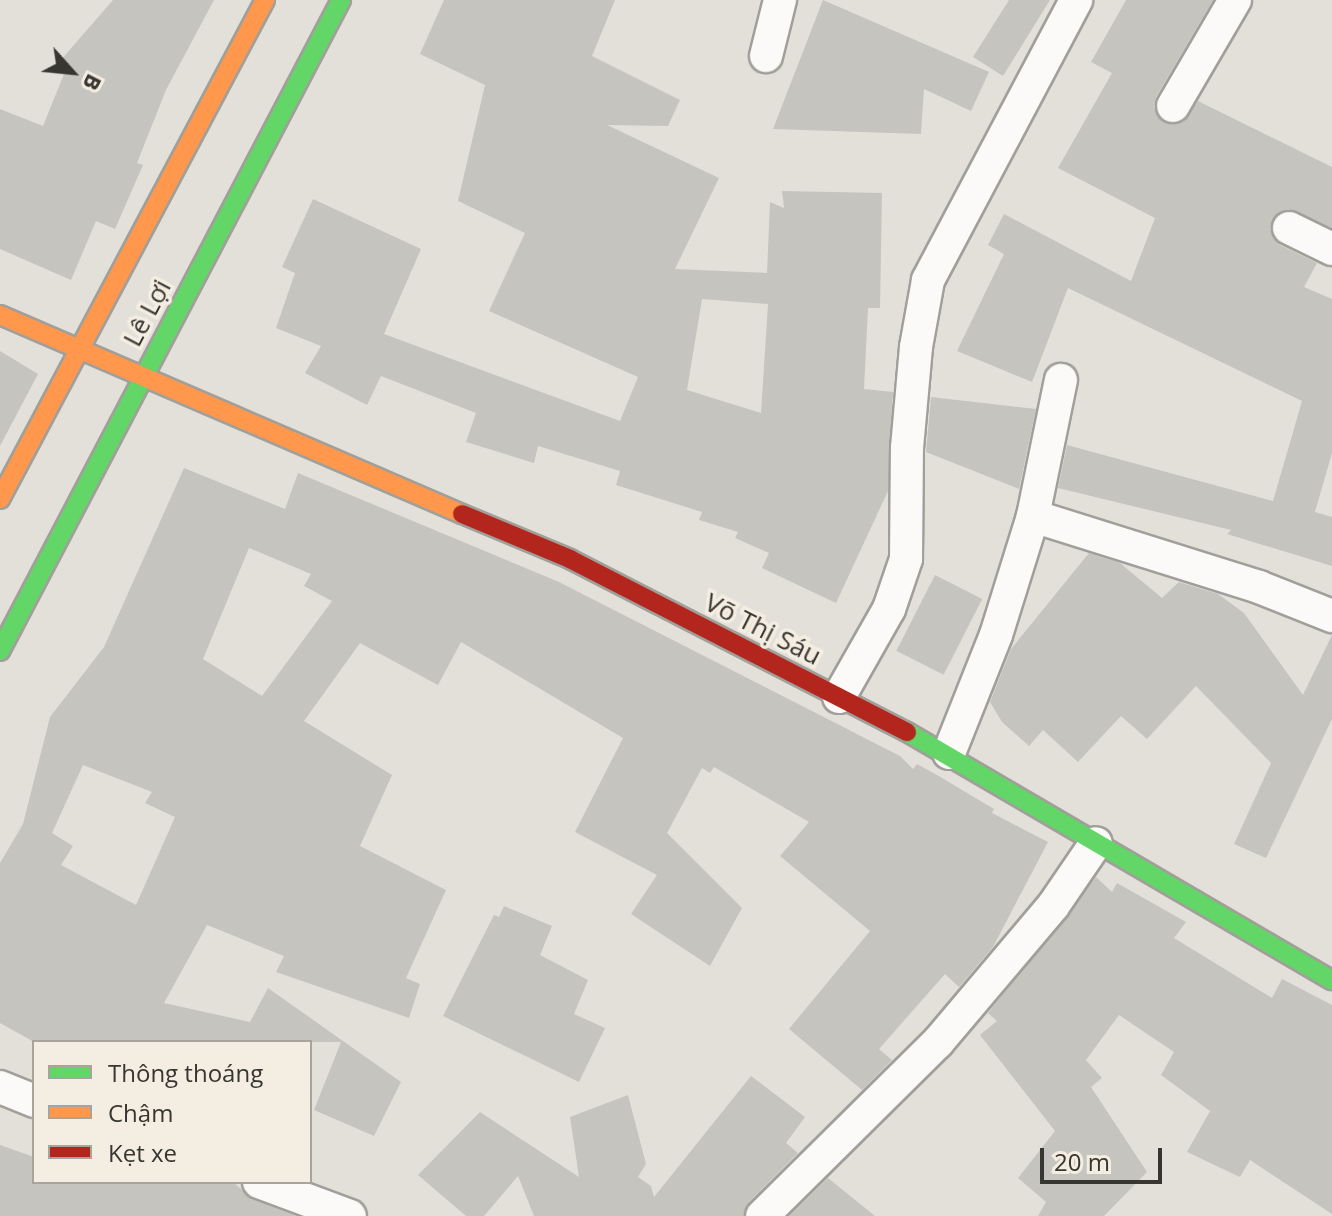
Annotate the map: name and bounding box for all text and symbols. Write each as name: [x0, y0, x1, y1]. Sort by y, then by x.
north arrow: [32, 32, 112, 112]
text: B: [77, 70, 110, 96]
street label: Lê Lợi: [117, 274, 177, 352]
street label: Võ Thị Sáu: [700, 586, 826, 672]
legend: [32, 1040, 312, 1184]
text: Thông thoáng: [108, 1056, 263, 1089]
text: Chậm: [108, 1096, 173, 1129]
scale bar: [1044, 1132, 1166, 1182]
text: Kẹt xe: [108, 1136, 177, 1169]
text: 20 m: [1054, 1145, 1110, 1178]

